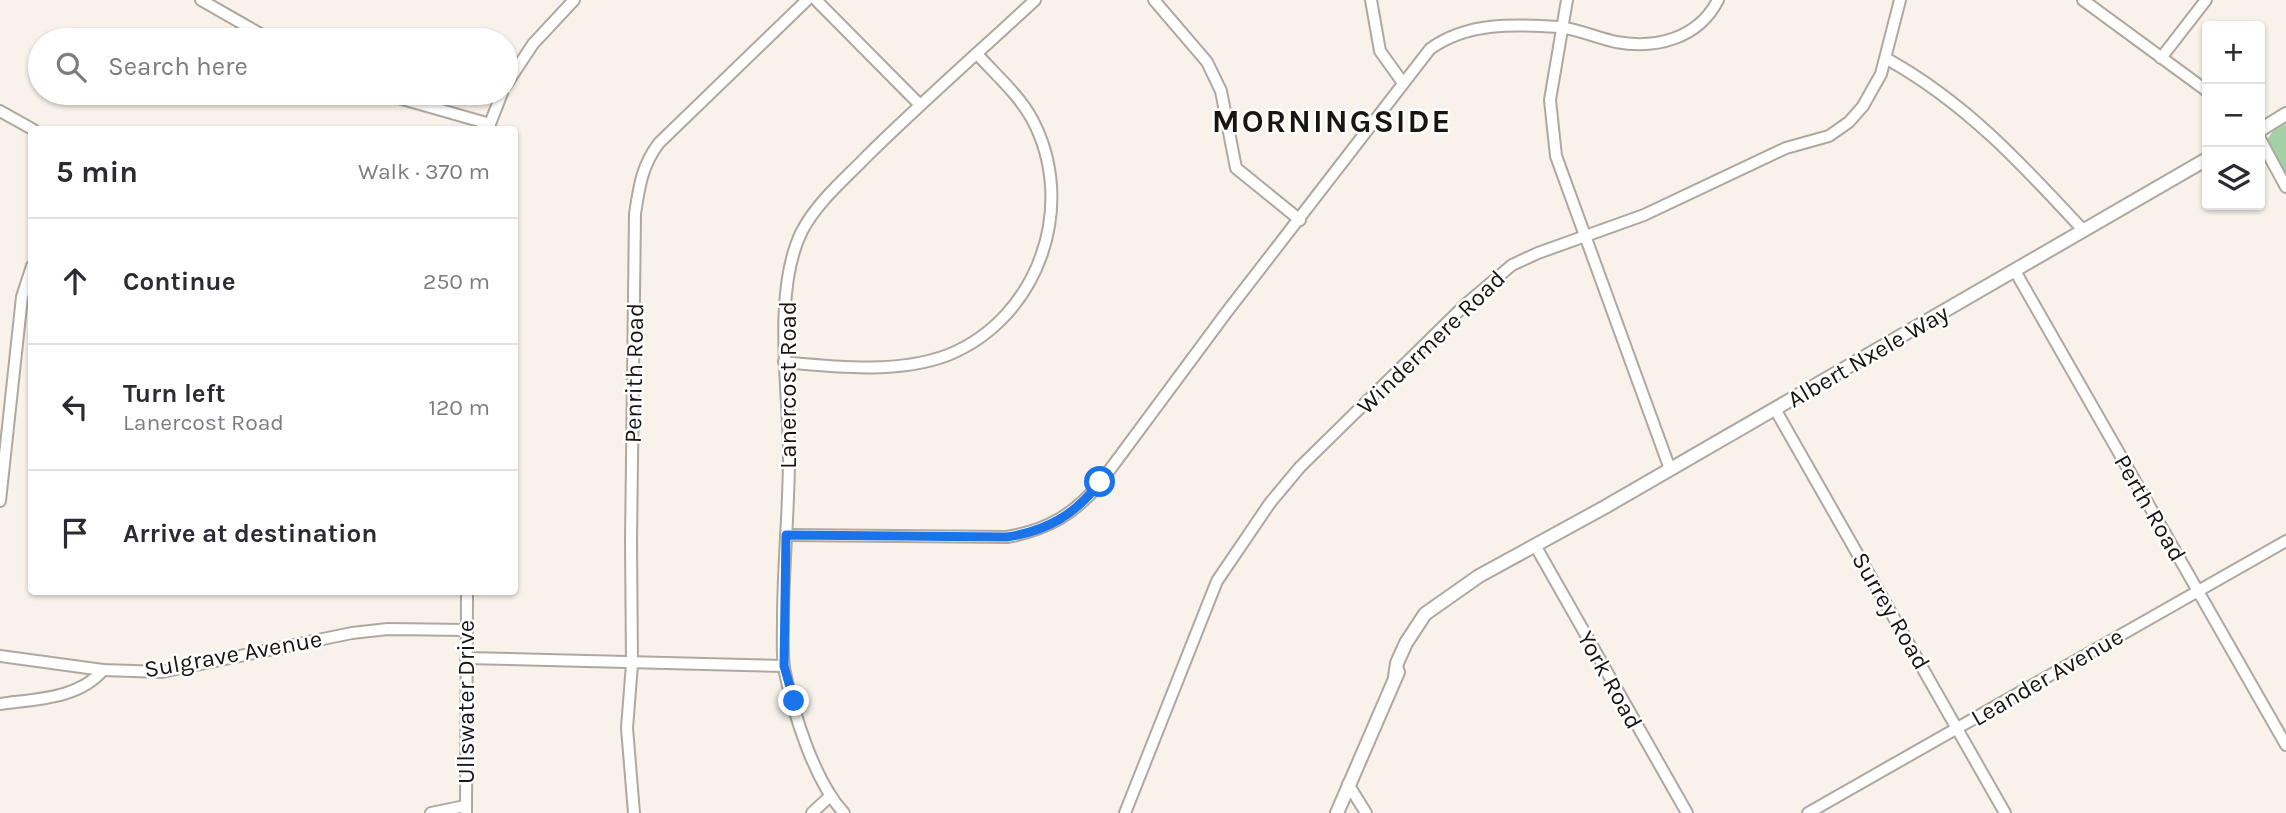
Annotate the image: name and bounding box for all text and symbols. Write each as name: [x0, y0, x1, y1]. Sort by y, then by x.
map controls: [2202, 21, 2265, 210]
button: +: [2202, 21, 2265, 84]
search box: [28, 28, 518, 105]
icon: search: [52, 48, 90, 86]
text: Search here: [108, 51, 248, 82]
button: −: [2202, 84, 2265, 147]
district label: MORNINGSIDE: [1212, 103, 1452, 140]
button: layers: [2202, 147, 2265, 210]
text: 5 min: [56, 154, 138, 190]
text: Walk · 370 m: [358, 158, 490, 185]
icon: ahead: [56, 262, 94, 300]
street label: Windermere Road: [1351, 264, 1511, 420]
text: Continue: [123, 266, 235, 297]
text: 250 m: [423, 268, 490, 295]
street label: Albert Nxele Way: [1782, 299, 1954, 413]
street label: Lanercost Road: [774, 301, 802, 469]
street label: Penrith Road: [619, 303, 649, 443]
text: Turn left: [123, 378, 225, 409]
icon: left: [56, 388, 94, 426]
text: 120 m: [428, 394, 490, 421]
text: Lanercost Road: [123, 409, 284, 436]
street label: Perth Road: [2108, 450, 2192, 566]
route start: [1084, 466, 1115, 497]
icon: arrive: [56, 514, 94, 552]
text: Arrive at destination: [123, 518, 377, 549]
street label: Surrey Road: [1846, 547, 1936, 675]
street label: Ullswater Drive: [452, 620, 480, 784]
street label: Leander Avenue: [1966, 622, 2128, 732]
street label: Sulgrave Avenue: [142, 625, 324, 683]
street label: York Road: [1572, 626, 1648, 734]
route end: [778, 685, 809, 716]

